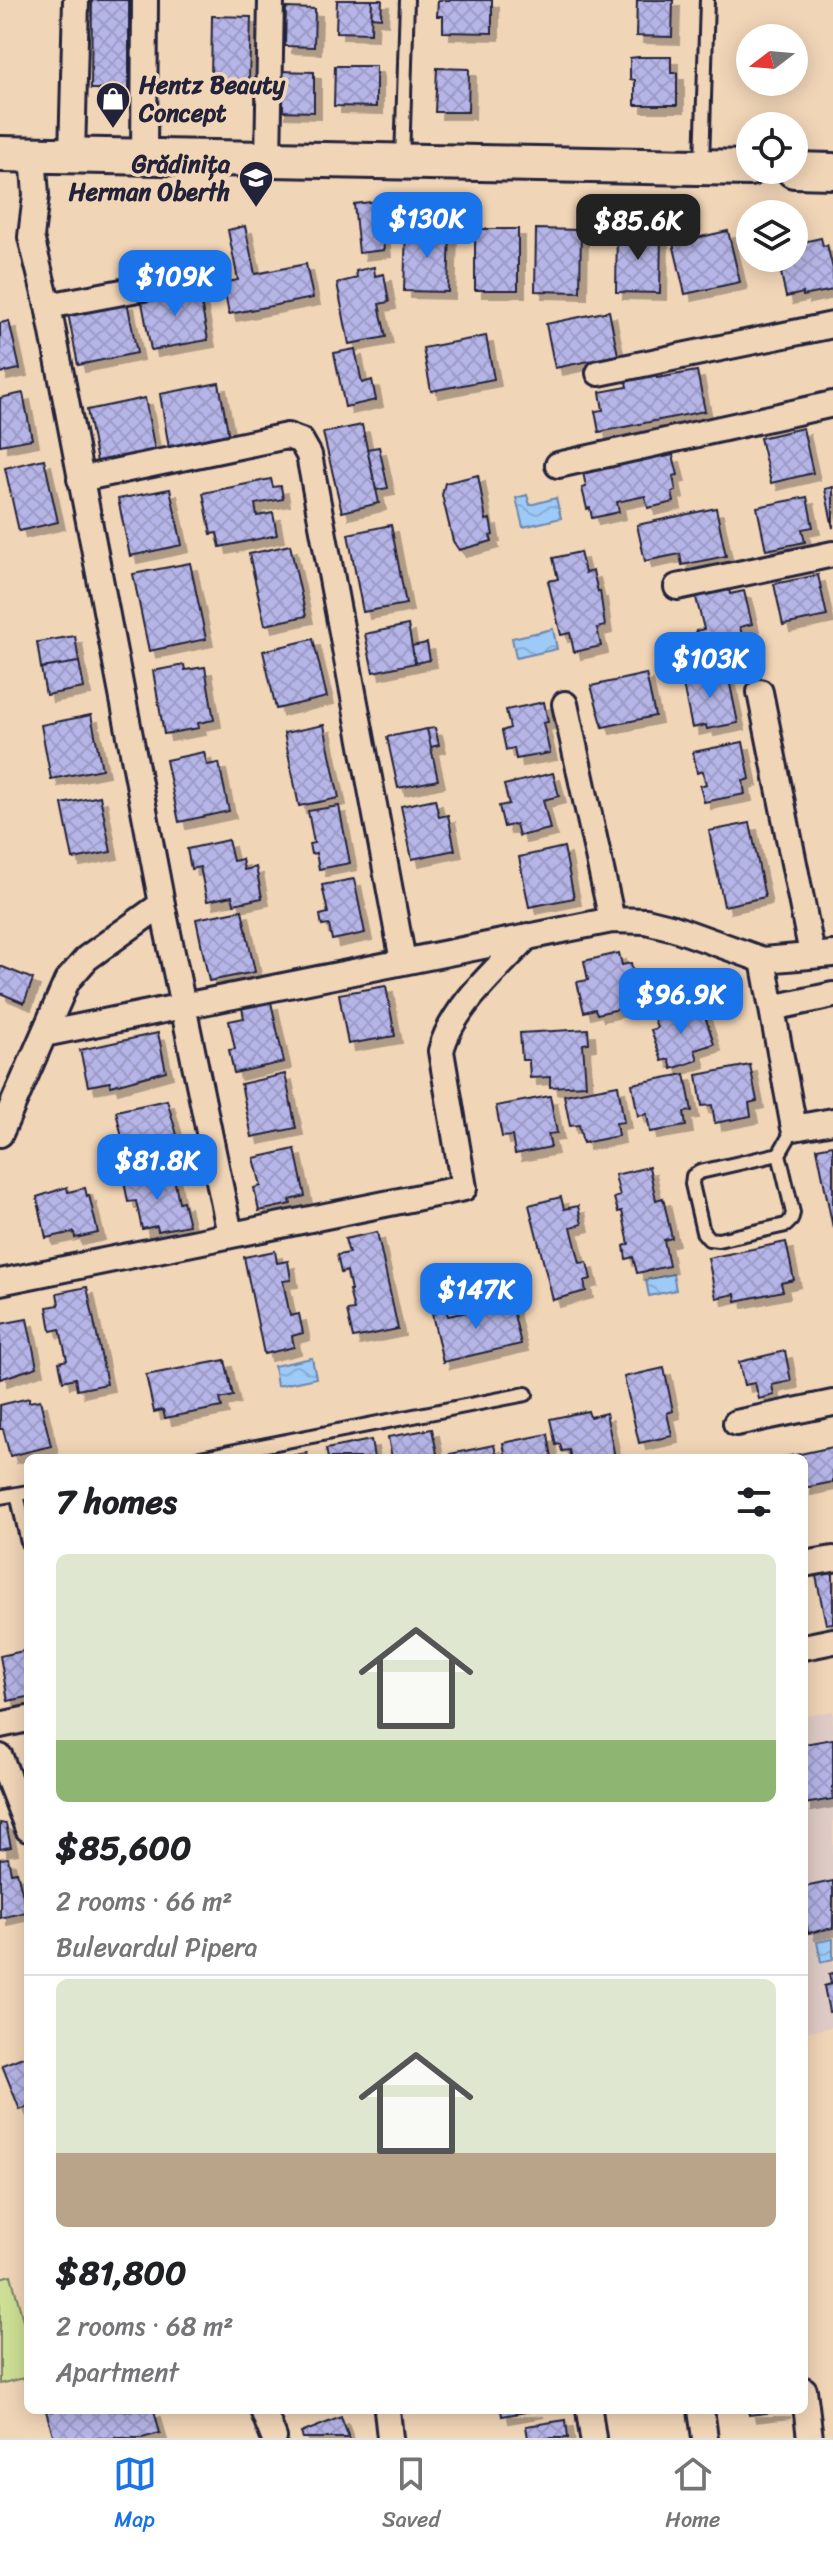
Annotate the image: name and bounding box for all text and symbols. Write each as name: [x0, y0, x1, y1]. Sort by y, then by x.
north arrow: [736, 24, 808, 96]
map controls: [736, 24, 808, 272]
place label: Hentz Beauty Concept: [138, 64, 286, 134]
shop icon: Hentz Beauty Concept: [94, 80, 132, 130]
button: locate: [736, 112, 808, 184]
place label: Grădinița Herman Oberth: [69, 143, 231, 213]
school or university icon: Grădinița Herman Oberth: [237, 159, 275, 209]
pin: $130K: [371, 192, 483, 260]
pin: $85.6K: [573, 194, 703, 262]
text: $130K: [389, 195, 465, 241]
text: $85.6K: [594, 197, 682, 243]
button: layers: [736, 200, 808, 272]
pin: $109K: [119, 250, 231, 318]
text: $109K: [137, 253, 213, 299]
pin: $103K: [654, 632, 766, 700]
text: $103K: [672, 635, 748, 681]
pin: $96.9K: [616, 968, 746, 1036]
text: $96.9K: [637, 971, 725, 1017]
pin: $81.8K: [92, 1134, 222, 1202]
text: $81.8K: [115, 1137, 199, 1183]
pin: $147K: [420, 1263, 532, 1331]
text: $147K: [438, 1266, 514, 1312]
text: 7 homes: [56, 1472, 177, 1532]
icon: filters: [732, 1480, 776, 1524]
icon: home: [344, 1606, 488, 1750]
text: $85,600: [56, 1818, 192, 1878]
text: 2 rooms · 66 m²: [56, 1878, 232, 1924]
text: Bulevardul Pipera: [56, 1924, 258, 1970]
icon: home: [344, 2031, 488, 2175]
text: $81,800: [56, 2243, 187, 2303]
text: 2 rooms · 68 m²: [56, 2303, 233, 2349]
text: Apartment: [56, 2349, 179, 2395]
tab: Map: [113, 2452, 157, 2539]
tab: Saved: [382, 2452, 440, 2539]
tab: Home: [665, 2452, 720, 2539]

